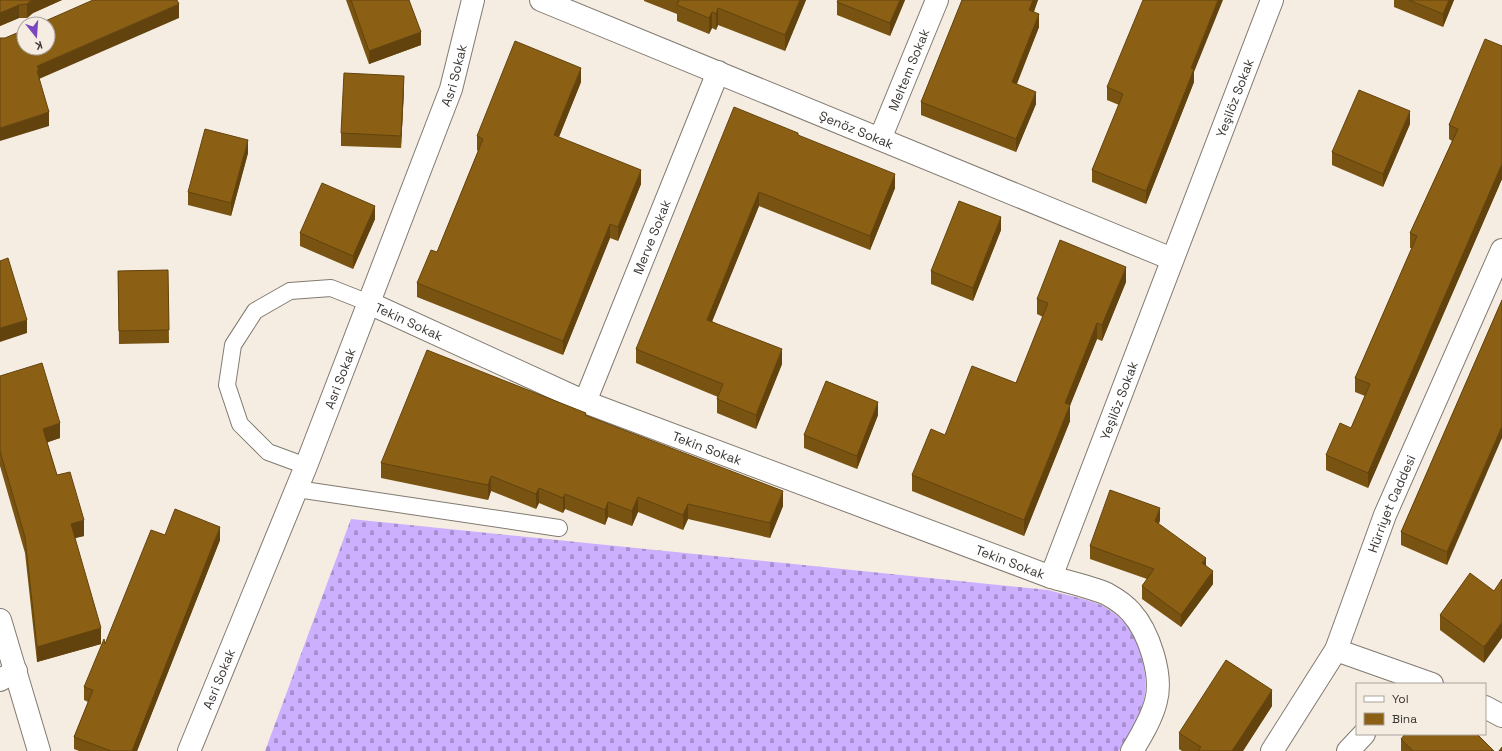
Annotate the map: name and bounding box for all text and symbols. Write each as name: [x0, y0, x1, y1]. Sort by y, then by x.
north arrow: [16, 16, 56, 56]
street label: Meltem Sokak: [884, 26, 933, 113]
text: K: [33, 38, 44, 53]
street label: Asri Sokak: [437, 42, 470, 109]
street label: Yeşilöz Sokak: [1212, 56, 1257, 140]
street label: Şenöz Sokak: [817, 107, 896, 152]
street label: Merve Sokak: [629, 197, 674, 277]
street label: Tekin Sokak: [372, 298, 446, 344]
street label: Asri Sokak: [320, 345, 359, 411]
street label: Yeşilöz Sokak: [1096, 359, 1141, 442]
street label: Tekin Sokak: [670, 427, 744, 469]
street label: Hürriyet Caddesi: [1364, 452, 1419, 555]
street label: Tekin Sokak: [973, 541, 1048, 583]
street label: Asri Sokak: [199, 646, 239, 712]
legend: [1356, 683, 1486, 735]
text: Yol: [1392, 691, 1409, 707]
text: Bina: [1392, 711, 1417, 727]

